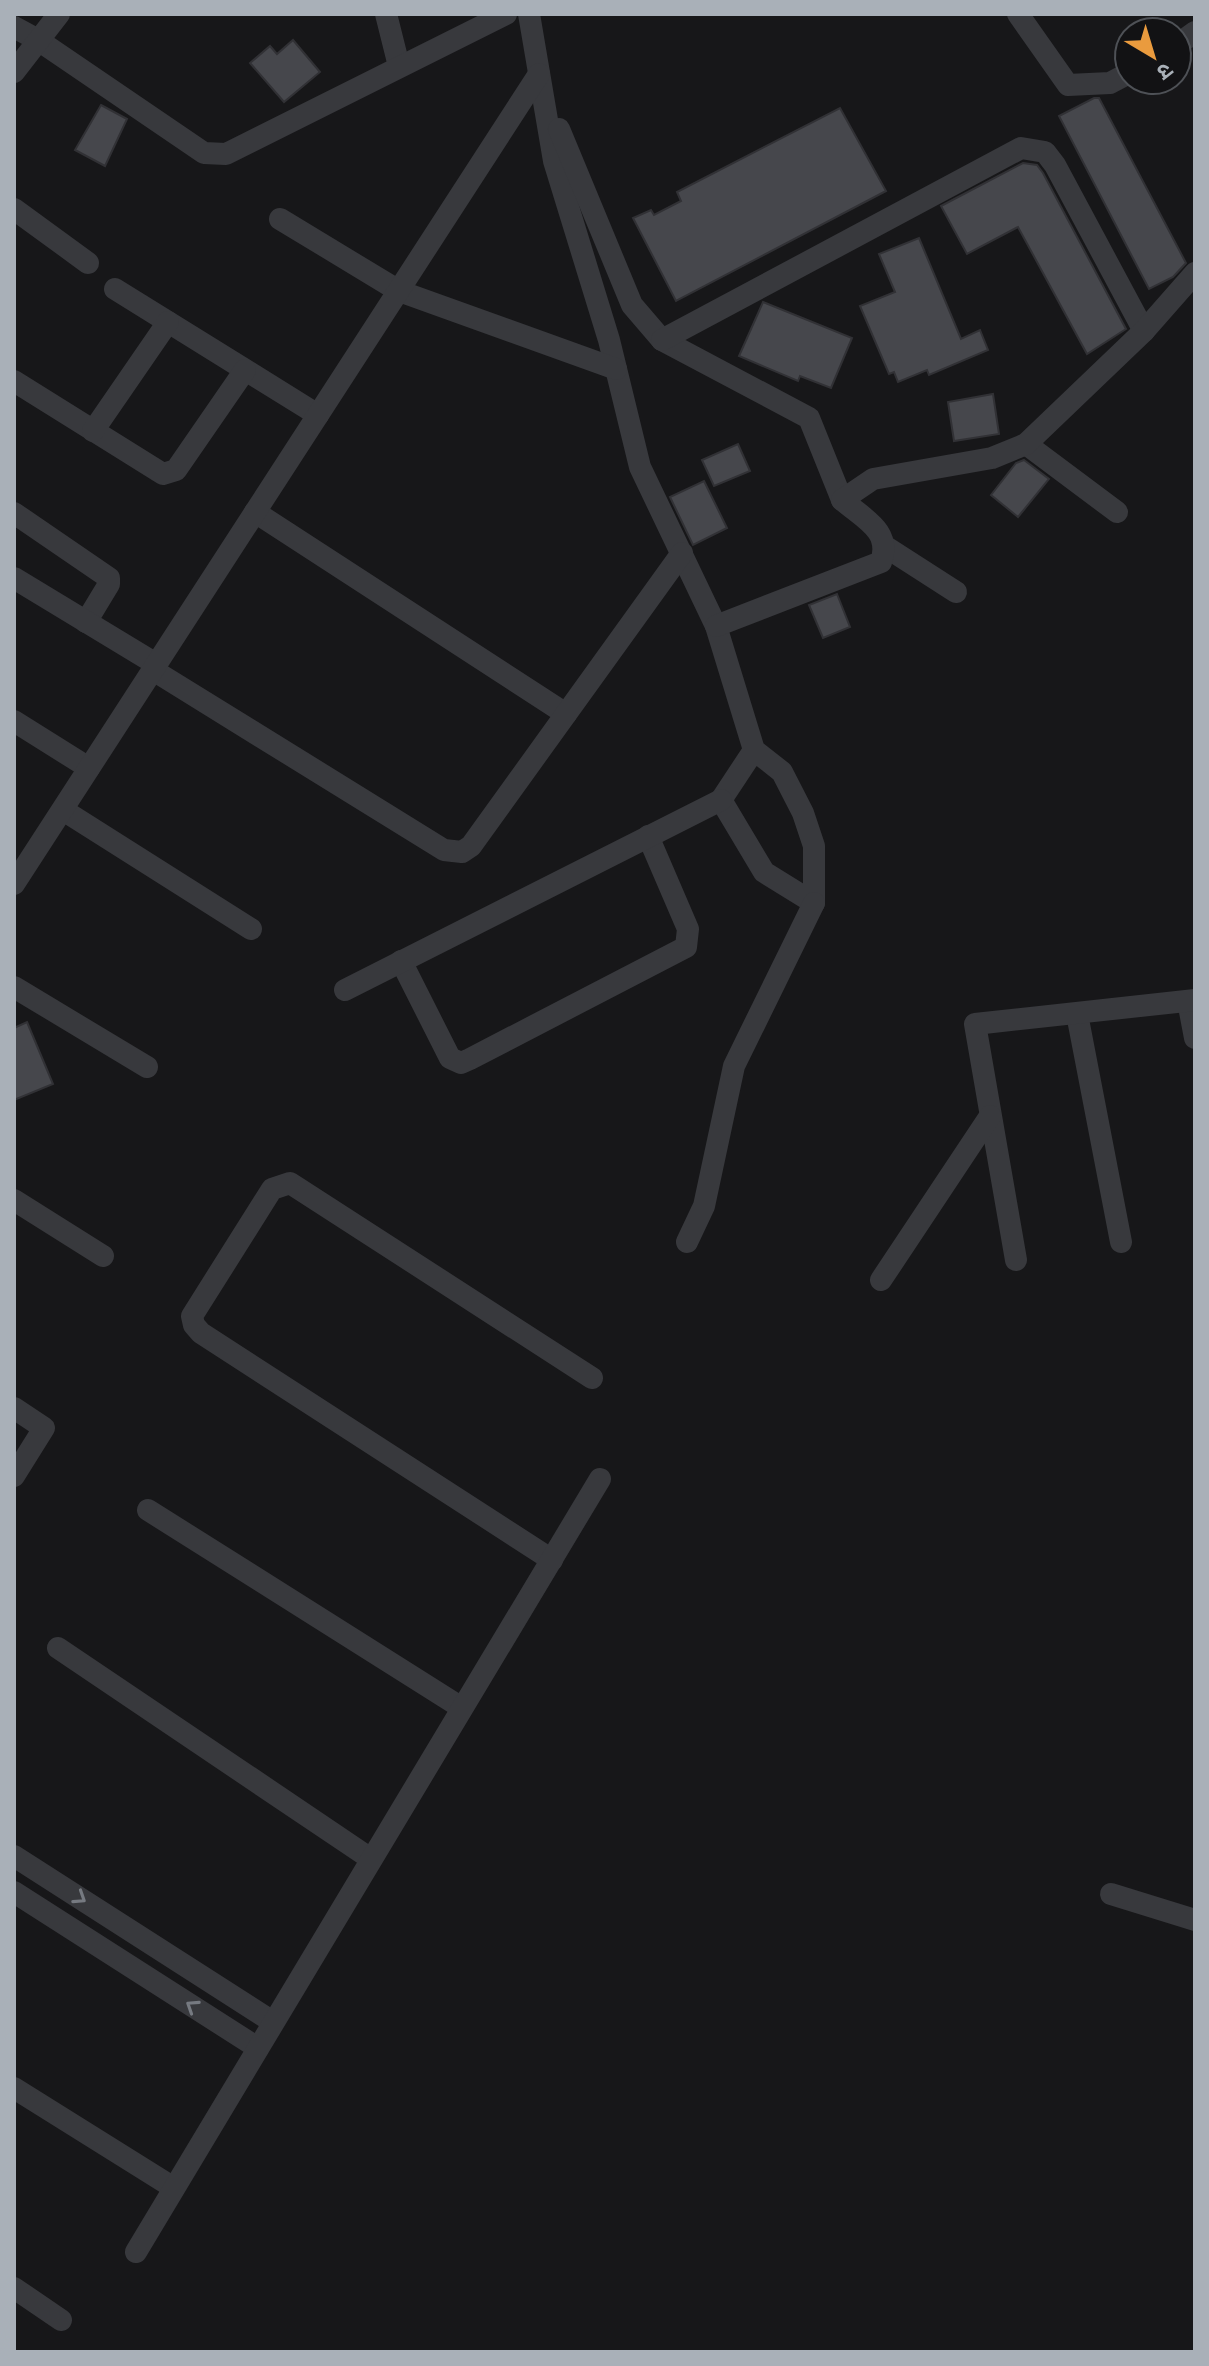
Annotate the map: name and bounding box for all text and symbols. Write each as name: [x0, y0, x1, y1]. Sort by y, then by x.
north arrow: [1113, 16, 1193, 96]
text: उ: [1150, 55, 1179, 87]
one-way arrow: [71, 1888, 85, 1903]
one-way arrow: [187, 2000, 201, 2015]

